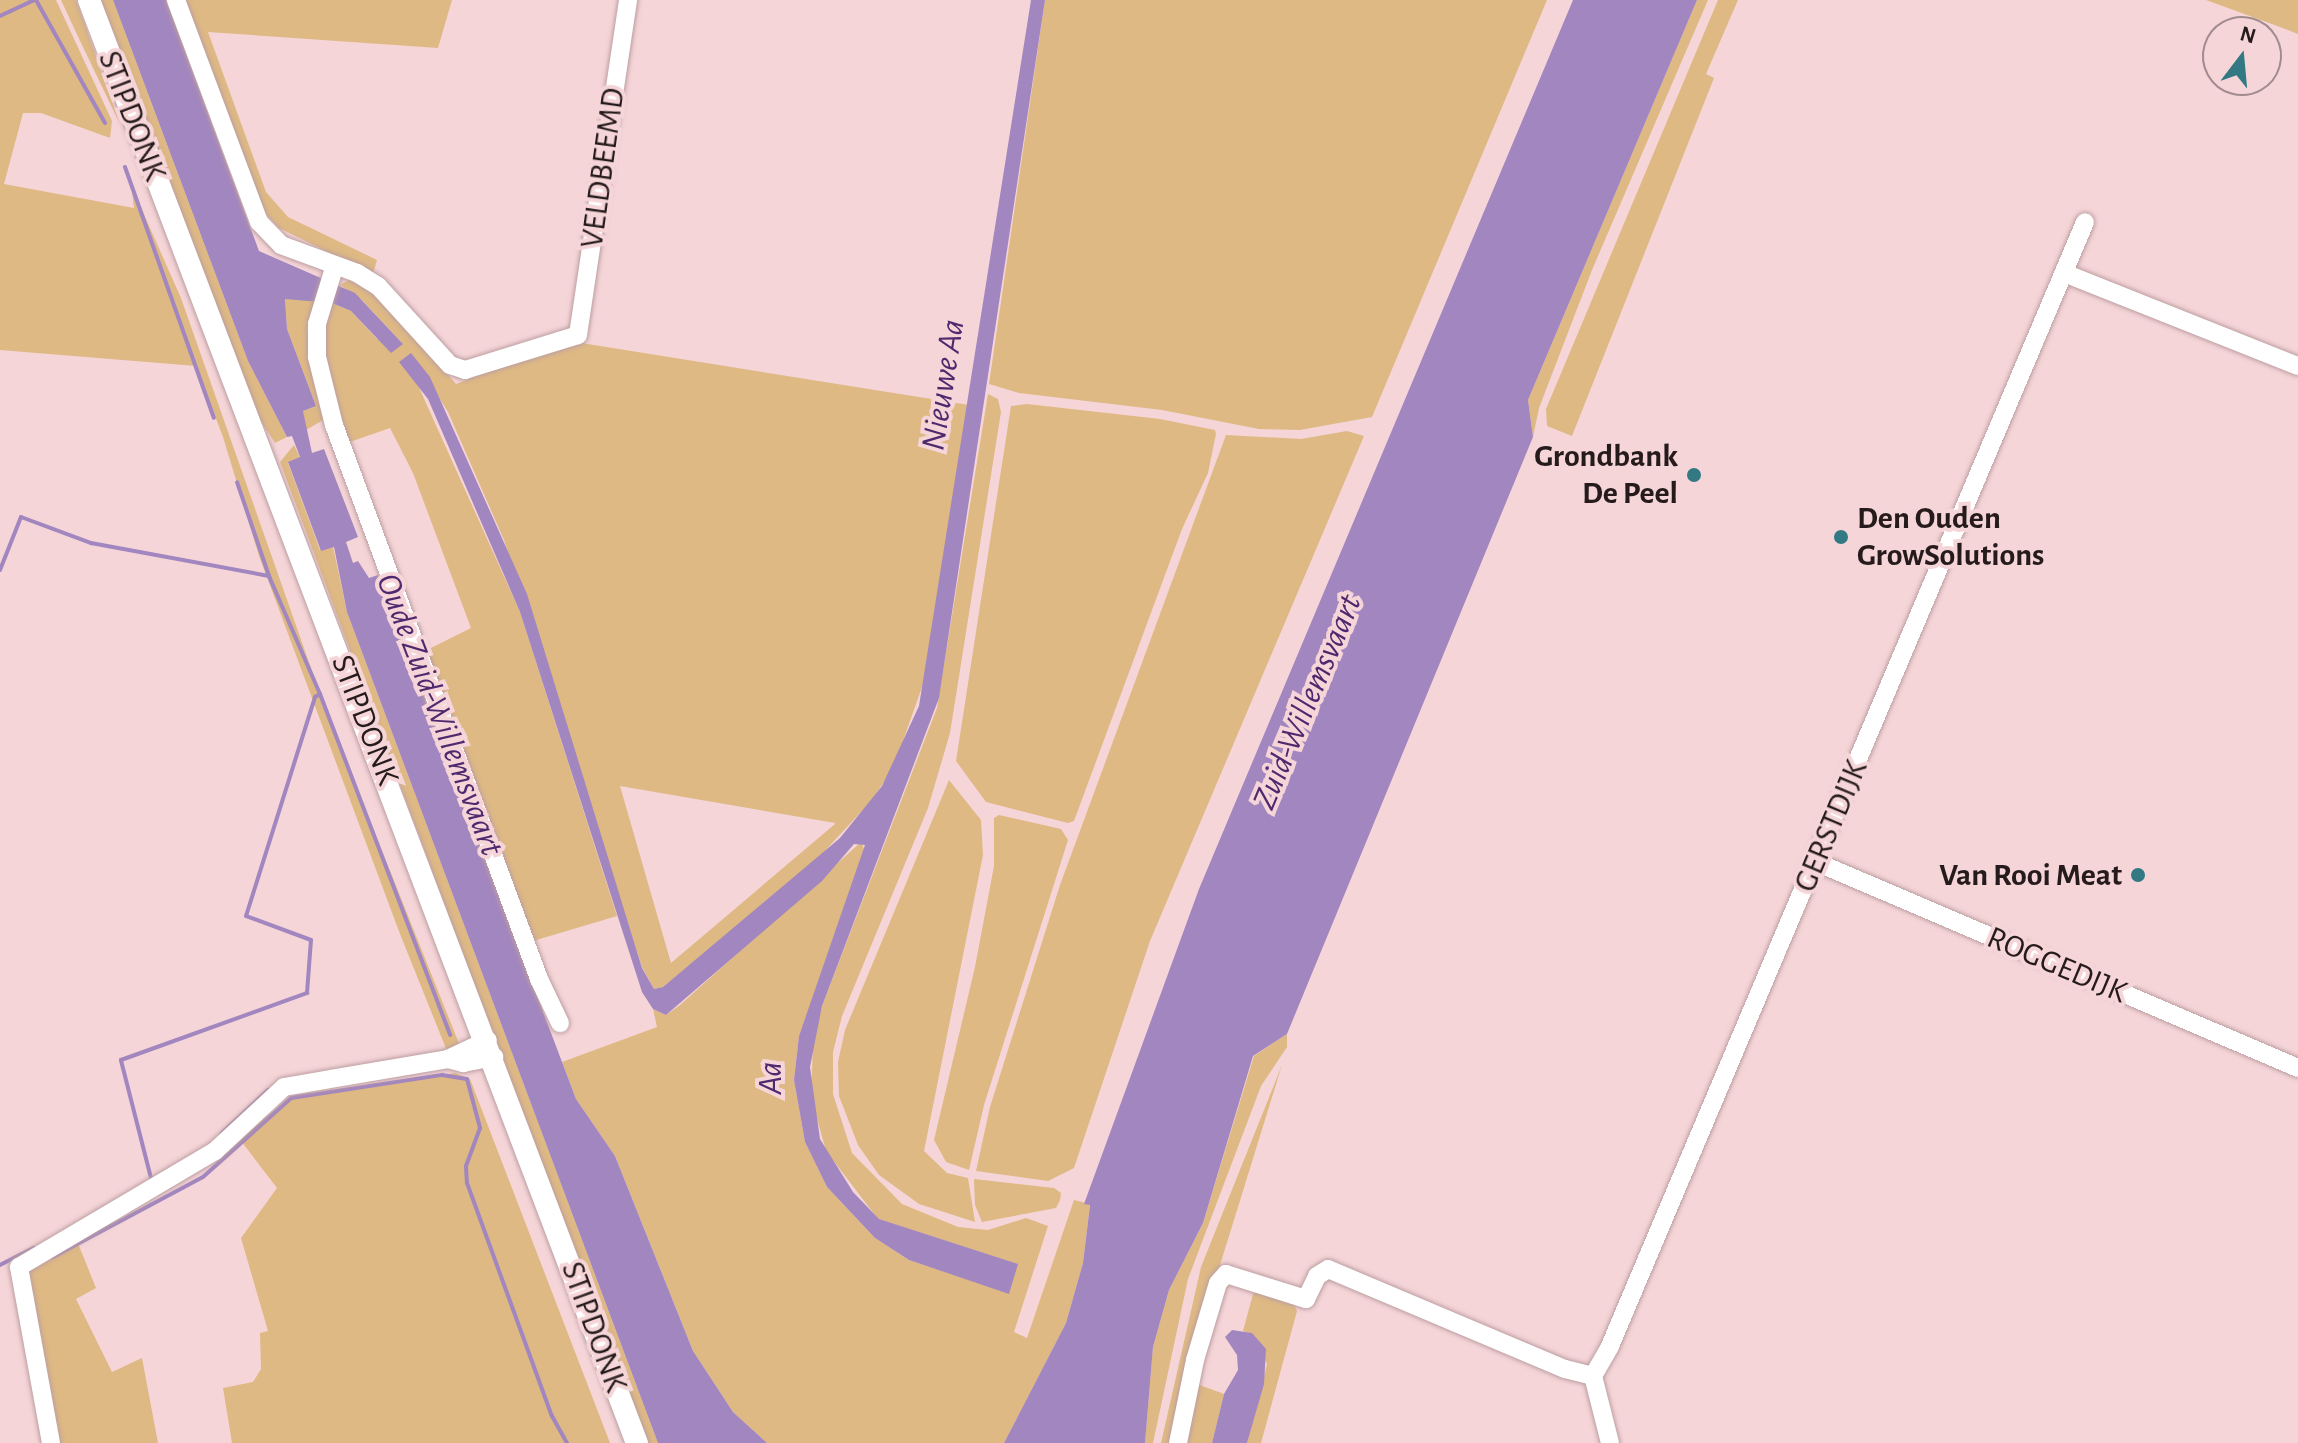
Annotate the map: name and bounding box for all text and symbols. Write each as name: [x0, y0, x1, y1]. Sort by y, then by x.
north arrow: [2202, 16, 2282, 96]
text: N: [2238, 22, 2258, 48]
street label: STIPDONK: [90, 46, 174, 186]
street label: VELDBEEMD: [573, 85, 633, 251]
water label: Nieuwe Aa: [914, 317, 974, 453]
place label: Grondbank De Peel: [1534, 438, 1678, 513]
marker: Grondbank De Peel: [1685, 466, 1703, 484]
place label: Den Ouden GrowSolutions: [1857, 500, 2044, 575]
marker: Den Ouden GrowSolutions: [1832, 528, 1850, 546]
water label: Oude Zuid-Willemsvaart: [366, 568, 512, 862]
water label: Zuid-Willemsvaart: [1244, 588, 1372, 816]
street label: STIPDONK: [323, 650, 407, 790]
street label: GERSTDIJK: [1786, 754, 1876, 898]
place label: Van Rooi Meat: [1939, 856, 2122, 894]
marker: Van Rooi Meat: [2129, 866, 2147, 884]
street label: ROGGEDIJK: [1981, 918, 2133, 1012]
water label: Aa: [752, 1062, 792, 1094]
street label: STIPDONK: [553, 1257, 635, 1397]

